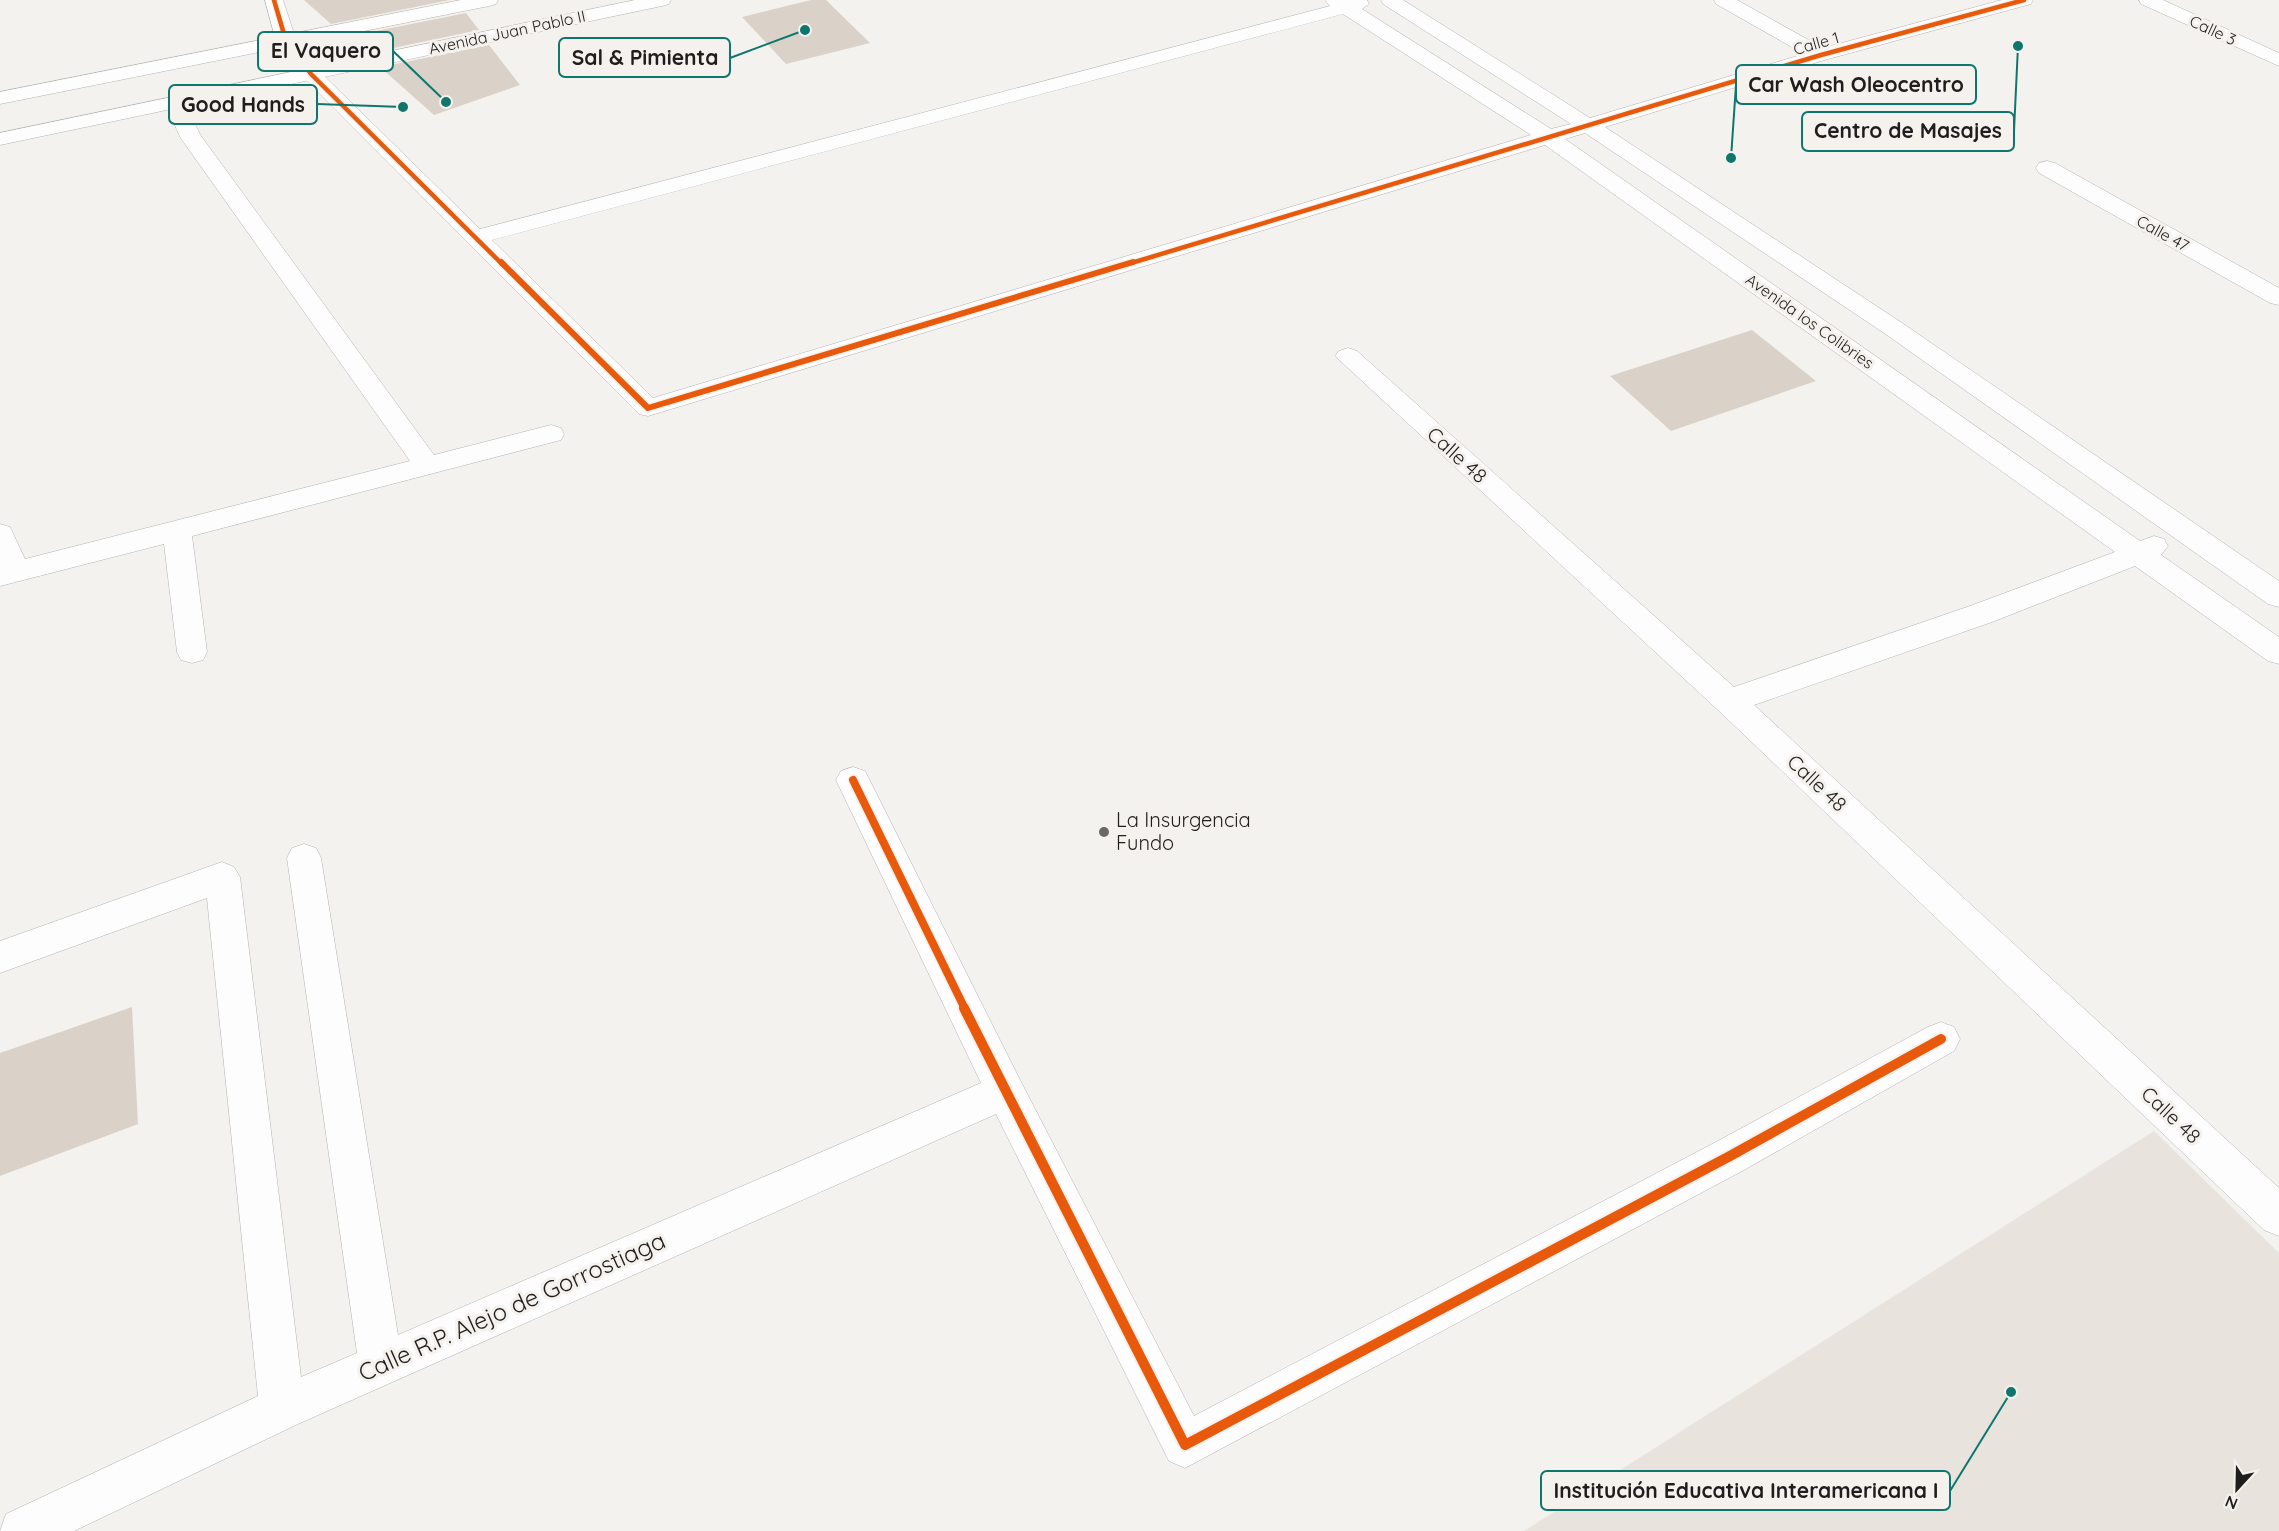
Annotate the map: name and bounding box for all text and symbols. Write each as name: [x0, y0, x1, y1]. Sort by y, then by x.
street label: Avenida Juan Pablo II: [427, 6, 587, 58]
street label: Calle 3: [2187, 11, 2239, 49]
street label: Calle 1: [1791, 27, 1841, 59]
callout: El Vaquero: [258, 32, 393, 71]
text: El Vaquero: [271, 37, 381, 63]
callout: Sal & Pimienta: [559, 38, 730, 77]
text: Sal & Pimienta: [572, 44, 718, 70]
callout: Car Wash Oleocentro: [1736, 65, 1976, 104]
text: Car Wash Oleocentro: [1748, 71, 1964, 97]
callout: Good Hands: [169, 85, 317, 124]
text: Good Hands: [181, 91, 305, 117]
callout: Centro de Masajes: [1802, 112, 2014, 151]
text: Centro de Masajes: [1814, 117, 2002, 143]
street label: Calle 47: [2133, 210, 2193, 256]
street label: Avenida los Colibries: [1742, 269, 1878, 373]
street label: Calle 48: [1422, 421, 1493, 488]
street label: Calle 48: [1782, 749, 1852, 816]
place label: La Insurgencia Fundo: [1116, 807, 1251, 855]
marker: La Insurgencia Fundo: [1097, 825, 1111, 839]
street label: Calle 48: [2136, 1081, 2206, 1148]
street label: Calle R.P. Alejo de Gorrostiaga: [353, 1225, 670, 1388]
north arrow: [2207, 1459, 2267, 1519]
callout: Institución Educativa Interamericana I: [1541, 1471, 1950, 1510]
text: Institución Educativa Interamericana I: [1554, 1477, 1939, 1503]
text: N: [2222, 1491, 2241, 1514]

